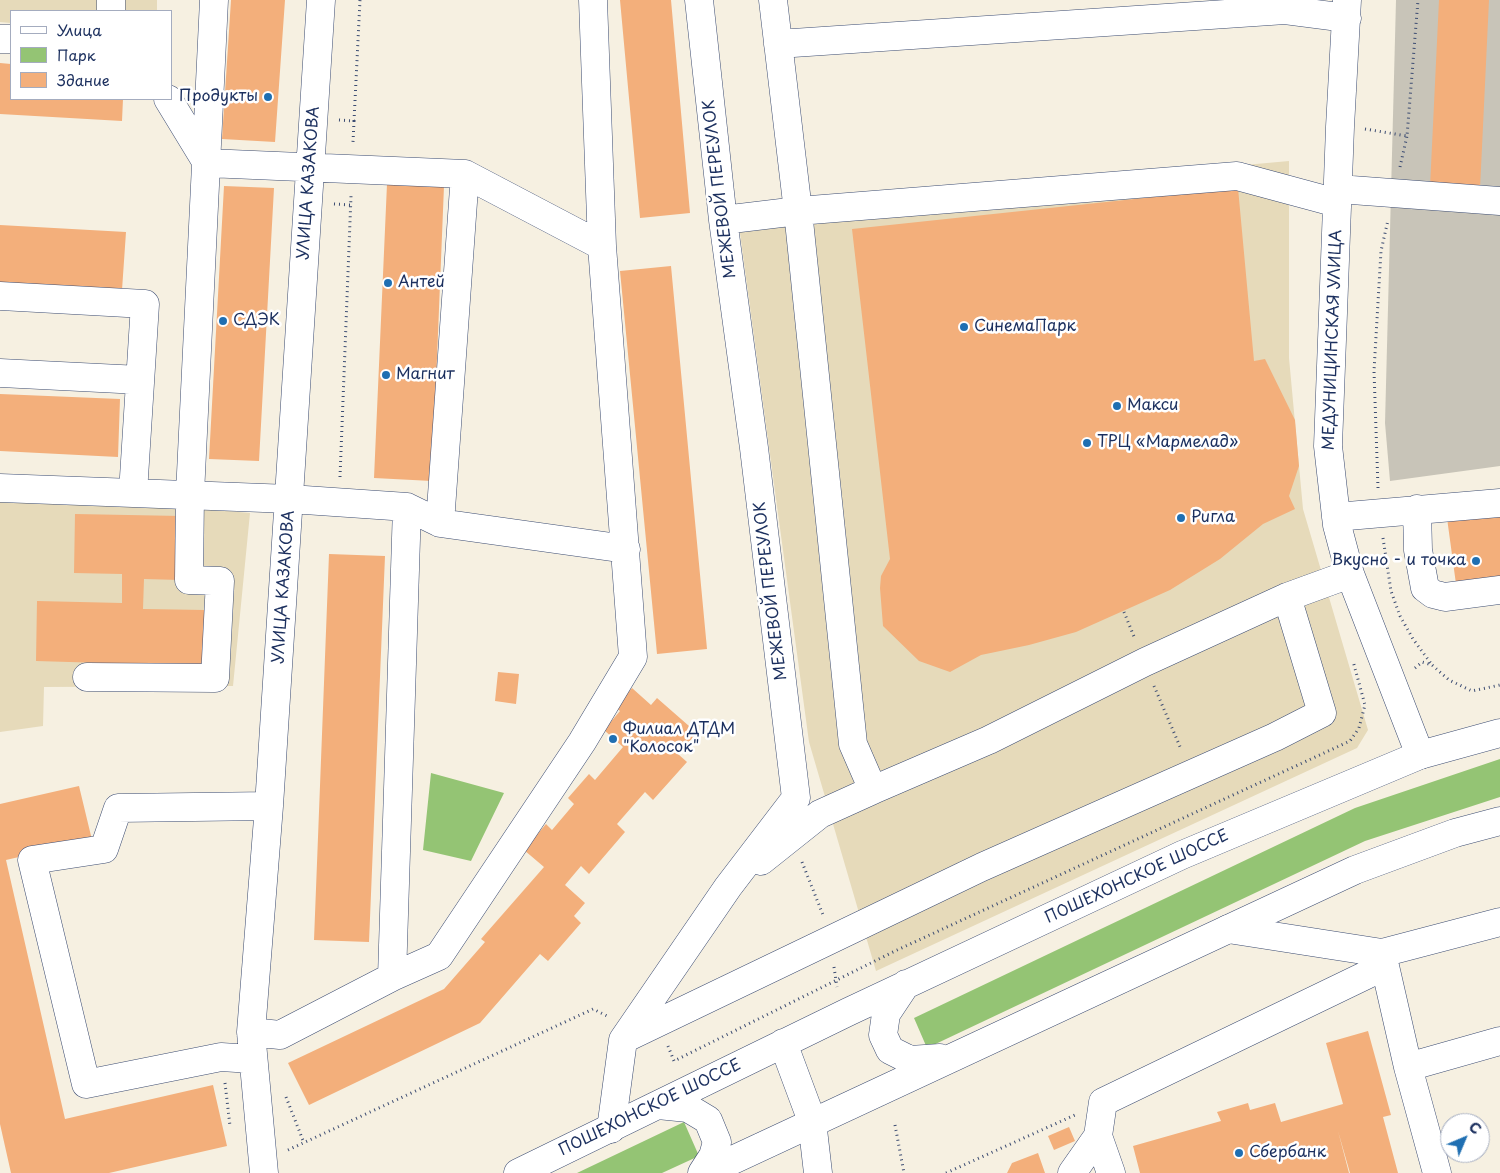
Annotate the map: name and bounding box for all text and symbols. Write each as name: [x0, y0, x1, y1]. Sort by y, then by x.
legend: [10, 10, 172, 100]
text: Улица: [57, 18, 102, 41]
text: Парк: [57, 43, 96, 66]
text: Здание: [57, 68, 110, 91]
place label: Продукты: [179, 87, 258, 107]
marker: Продукты: [262, 91, 274, 103]
street label: МЕЖЕВОЙ ПЕРЕУЛОК: [700, 99, 740, 279]
street label: УЛИЦА КАЗАКОВА: [294, 106, 324, 260]
street label: МЕДУНИЦИНСКАЯ УЛИЦА: [1320, 229, 1346, 451]
place label: Антей: [398, 273, 445, 293]
marker: Антей: [382, 277, 394, 289]
place label: СДЭК: [233, 311, 280, 331]
marker: СДЭК: [217, 315, 229, 327]
place label: СинемаПарк: [974, 317, 1076, 337]
marker: СинемаПарк: [958, 321, 970, 333]
place label: Магнит: [396, 365, 455, 385]
marker: Магнит: [380, 369, 392, 381]
place label: Макси: [1127, 396, 1178, 416]
marker: Макси: [1111, 400, 1123, 412]
place label: ТРЦ «Мармелад»: [1097, 433, 1238, 453]
marker: ТРЦ «Мармелад»: [1081, 437, 1093, 449]
street label: МЕЖЕВОЙ ПЕРЕУЛОК: [751, 501, 791, 681]
place label: Ригла: [1191, 508, 1235, 528]
street label: УЛИЦА КАЗАКОВА: [269, 510, 299, 664]
marker: Ригла: [1175, 512, 1187, 524]
place label: Вкусно - и точка: [1331, 551, 1466, 571]
marker: Вкусно - и точка: [1470, 555, 1482, 567]
place label: Филиал ДТДМ "Колосок": [623, 720, 735, 758]
marker: Филиал ДТДМ "Колосок": [607, 733, 619, 745]
street label: ПОШЕХОНСКОЕ ШОССЕ: [1042, 826, 1232, 928]
street label: ПОШЕХОНСКОЕ ШОССЕ: [556, 1055, 744, 1161]
north arrow: [1440, 1113, 1490, 1163]
text: С: [1464, 1117, 1486, 1139]
place label: Сбербанк: [1249, 1143, 1326, 1163]
marker: Сбербанк: [1233, 1147, 1245, 1159]

